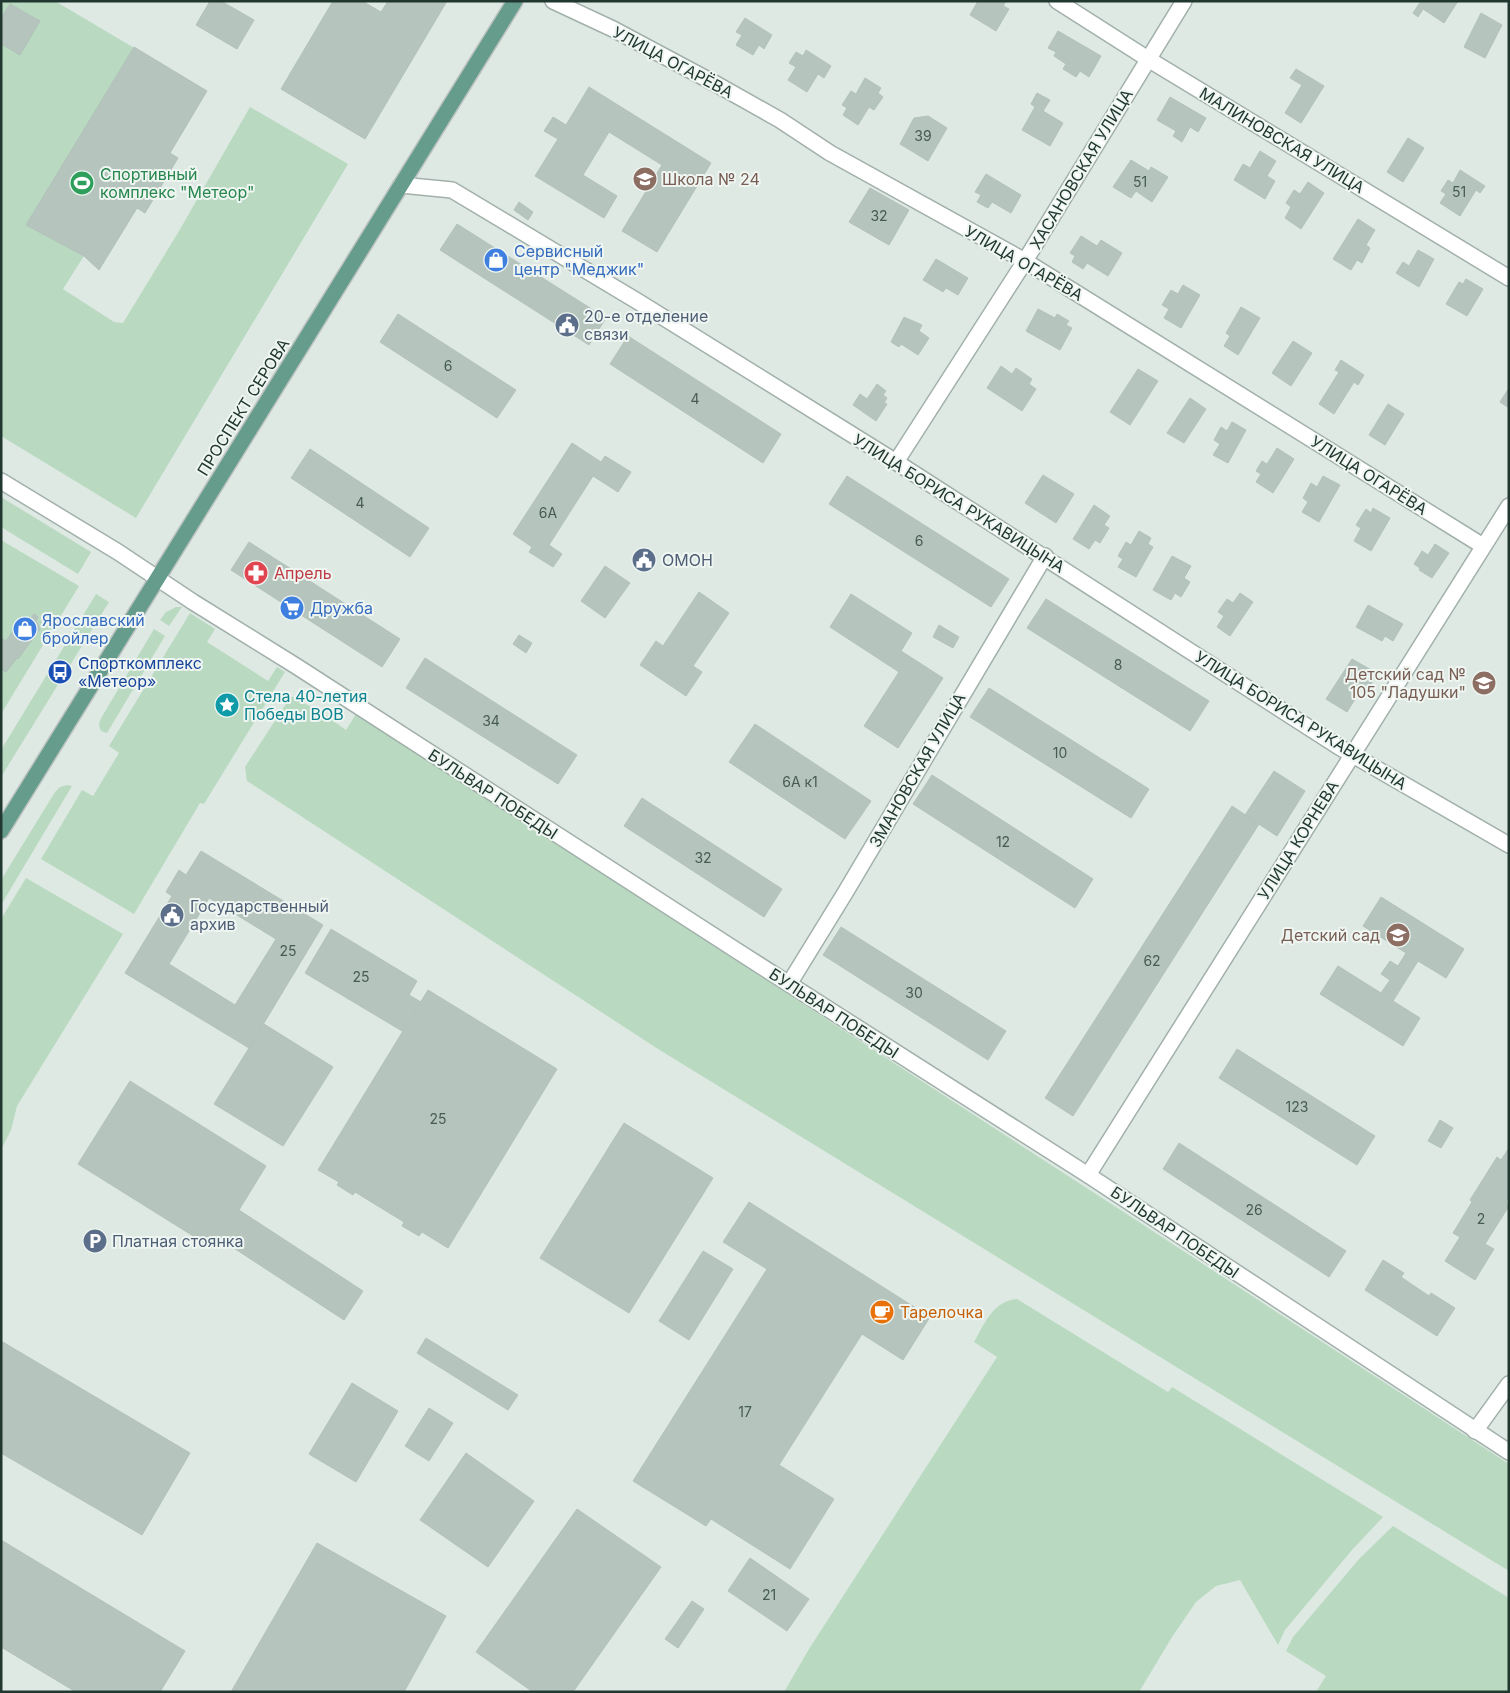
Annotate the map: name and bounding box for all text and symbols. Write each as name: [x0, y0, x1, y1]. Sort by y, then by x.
street label: УЛИЦА ОГАРЁВА: [609, 22, 737, 102]
street label: МАЛИНОВСКАЯ УЛИЦА: [1196, 83, 1368, 197]
street label: ХАСАНОВСКАЯ УЛИЦА: [1025, 85, 1137, 253]
house number: 39: [914, 127, 932, 144]
place label: Спортивный комплекс "Метеор": [100, 164, 254, 202]
school or university icon: Школа № 24: [632, 166, 658, 192]
place label: Школа № 24: [662, 169, 760, 189]
sports icon: Спортивный комплекс "Метеор": [69, 170, 95, 196]
house number: 51: [1133, 173, 1147, 190]
house number: 51: [1452, 183, 1466, 200]
house number: 32: [870, 207, 888, 224]
street label: УЛИЦА ОГАРЁВА: [961, 221, 1087, 305]
place label: Сервисный центр "Меджик": [514, 241, 644, 279]
shop icon: Сервисный центр "Меджик": [483, 247, 509, 273]
place label: 20-е отделение связи: [584, 306, 708, 344]
public building icon: 20-е отделение связи: [554, 312, 580, 338]
street label: ПРОСПЕКТ СЕРОВА: [193, 335, 293, 479]
house number: 6: [444, 357, 452, 374]
house number: 4: [690, 390, 700, 407]
street label: УЛИЦА БОРИСА РУКАВИЦЫНА: [849, 429, 1069, 577]
street label: УЛИЦА ОГАРЁВА: [1307, 431, 1431, 519]
house number: 4: [355, 494, 365, 511]
house number: 6А: [539, 504, 558, 521]
house number: 6: [915, 532, 923, 549]
public building icon: ОМОН: [631, 547, 657, 573]
place label: ОМОН: [662, 550, 713, 570]
pharmacy icon: Апрель: [243, 560, 269, 586]
place label: Апрель: [274, 563, 332, 583]
supermarket icon: Дружба: [279, 595, 305, 621]
place label: Дружба: [310, 598, 373, 618]
place label: Ярославский бройлер: [42, 610, 145, 648]
shop icon: Ярославский бройлер: [12, 616, 38, 642]
street label: УЛИЦА БОРИСА РУКАВИЦЫНА: [1191, 646, 1411, 794]
place label: Спорткомплекс «Метеор»: [78, 653, 202, 691]
house number: 8: [1114, 656, 1122, 673]
bus stop icon: Спорткомплекс «Метеор»: [47, 659, 73, 685]
place label: Детский сад № 105 "Ладушки": [1345, 664, 1466, 702]
school or university icon: Детский сад № 105 "Ладушки": [1471, 670, 1497, 696]
place label: Стела 40-летия Победы ВОВ: [244, 686, 367, 724]
street label: ЗМАНОВСКАЯ УЛИЦА: [865, 689, 969, 851]
place icon: Стела 40-летия Победы ВОВ: [214, 692, 240, 718]
house number: 34: [482, 712, 500, 729]
house number: 10: [1053, 744, 1067, 761]
street label: БУЛЬВАР ПОБЕДЫ: [425, 745, 561, 843]
house number: 6А к1: [782, 773, 818, 790]
street label: УЛИЦА КОРНЕВА: [1253, 777, 1343, 903]
house number: 12: [996, 833, 1010, 850]
house number: 32: [694, 849, 712, 866]
place label: Государственный архив: [190, 896, 329, 934]
public building icon: Государственный архив: [159, 902, 185, 928]
school or university icon: Детский сад: [1385, 922, 1411, 948]
place label: Детский сад: [1281, 925, 1380, 945]
house number: 25: [279, 942, 297, 959]
house number: 62: [1143, 952, 1161, 969]
street label: БУЛЬВАР ПОБЕДЫ: [766, 964, 902, 1062]
house number: 25: [352, 968, 370, 985]
house number: 30: [905, 984, 923, 1001]
house number: 123: [1286, 1098, 1308, 1115]
house number: 25: [429, 1110, 447, 1127]
street label: БУЛЬВАР ПОБЕДЫ: [1107, 1182, 1243, 1282]
house number: 26: [1245, 1201, 1263, 1218]
house number: 2: [1477, 1210, 1485, 1227]
parking icon: Платная стоянка: [82, 1228, 108, 1254]
place label: Платная стоянка: [112, 1231, 244, 1251]
cafe icon: Тарелочка: [869, 1299, 895, 1325]
place label: Тарелочка: [900, 1302, 983, 1322]
house number: 17: [738, 1403, 752, 1420]
house number: 21: [762, 1586, 776, 1603]

